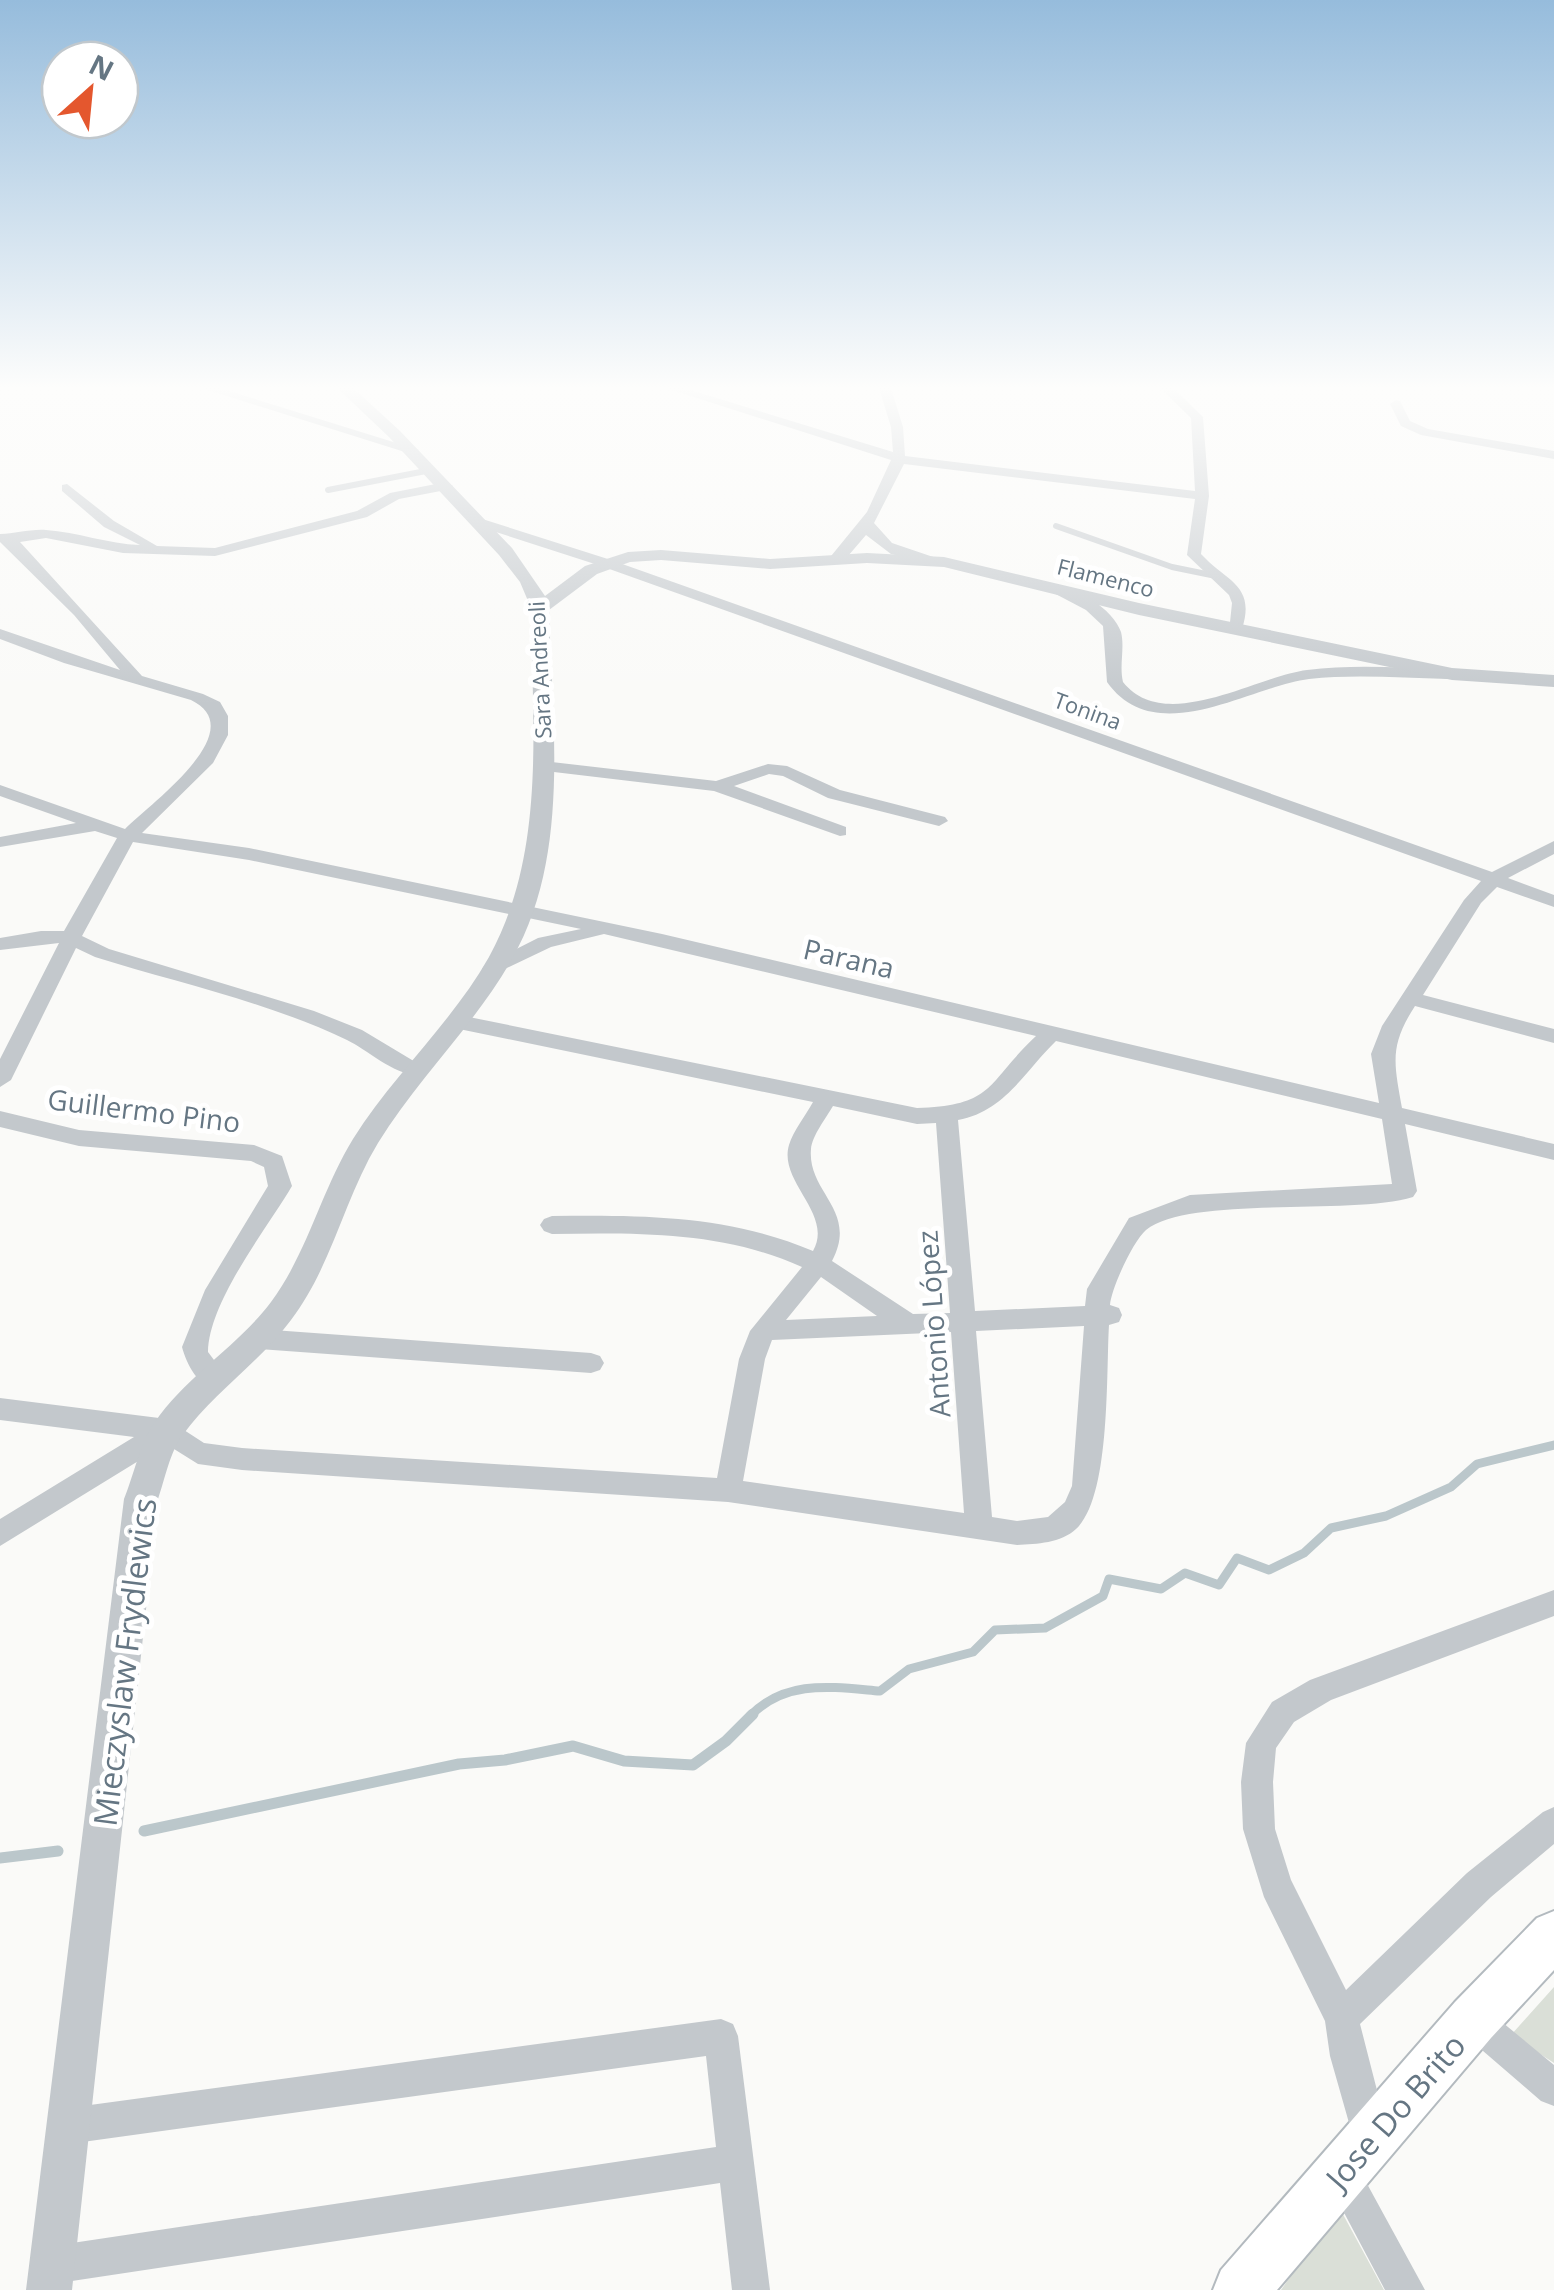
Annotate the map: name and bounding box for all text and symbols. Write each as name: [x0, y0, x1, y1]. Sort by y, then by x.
north arrow: [40, 40, 140, 140]
text: N: [83, 45, 121, 89]
street label: Flamenco: [1054, 550, 1158, 604]
street label: Sara Andreoli: [520, 600, 558, 740]
street label: Tonina: [1050, 684, 1126, 736]
street label: Parana: [800, 929, 898, 987]
street label: Guillermo Pino: [45, 1079, 243, 1141]
street label: Antonio López: [908, 1229, 958, 1419]
street label: Mieczyslaw Frydlewics: [83, 1496, 165, 1828]
street label: Jose Do Brito: [1314, 2024, 1474, 2200]

